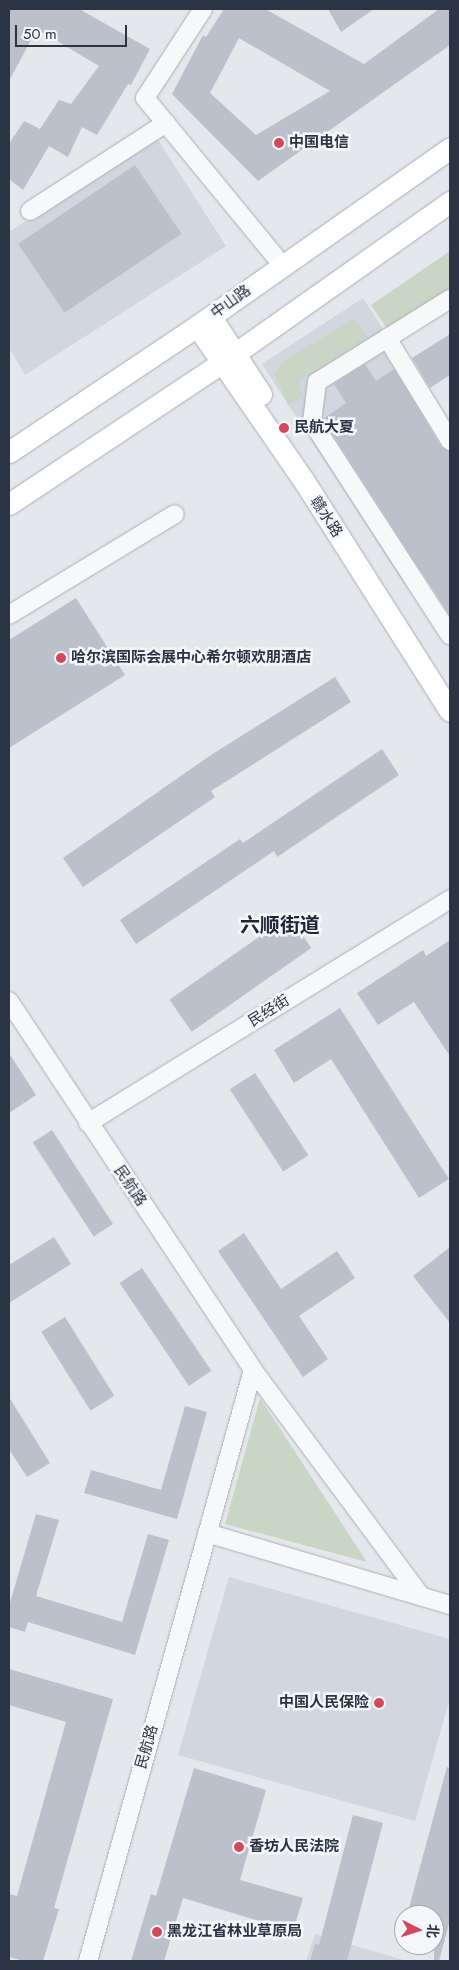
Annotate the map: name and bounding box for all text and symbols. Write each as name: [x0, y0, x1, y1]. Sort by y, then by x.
scale bar: [18, 15, 130, 47]
text: 50 m: [23, 23, 57, 45]
place label: 中国电信: [289, 134, 349, 152]
marker: 中国电信: [273, 137, 285, 149]
street label: 中山路: [208, 281, 254, 323]
place label: 民航大夏: [294, 419, 354, 437]
marker: 民航大夏: [278, 422, 290, 434]
street label: 赣水路: [306, 493, 346, 541]
place label: 哈尔滨国际会展中心希尔顿欢朋酒店: [71, 649, 311, 667]
marker: 哈尔滨国际会展中心希尔顿欢朋酒店: [55, 652, 67, 664]
district label: 六顺街道: [240, 913, 320, 937]
street label: 民经街: [245, 991, 293, 1031]
street label: 民航路: [110, 1162, 150, 1210]
place label: 中国人民保险: [279, 1694, 369, 1712]
marker: 中国人民保险: [373, 1697, 385, 1709]
street label: 民航路: [132, 1723, 162, 1771]
place label: 香坊人民法院: [249, 1838, 339, 1856]
marker: 香坊人民法院: [233, 1841, 245, 1853]
north arrow: [394, 1905, 444, 1955]
place label: 黑龙江省林业草原局: [167, 1923, 302, 1941]
text: 北: [422, 1923, 444, 1939]
marker: 黑龙江省林业草原局: [151, 1926, 163, 1938]

